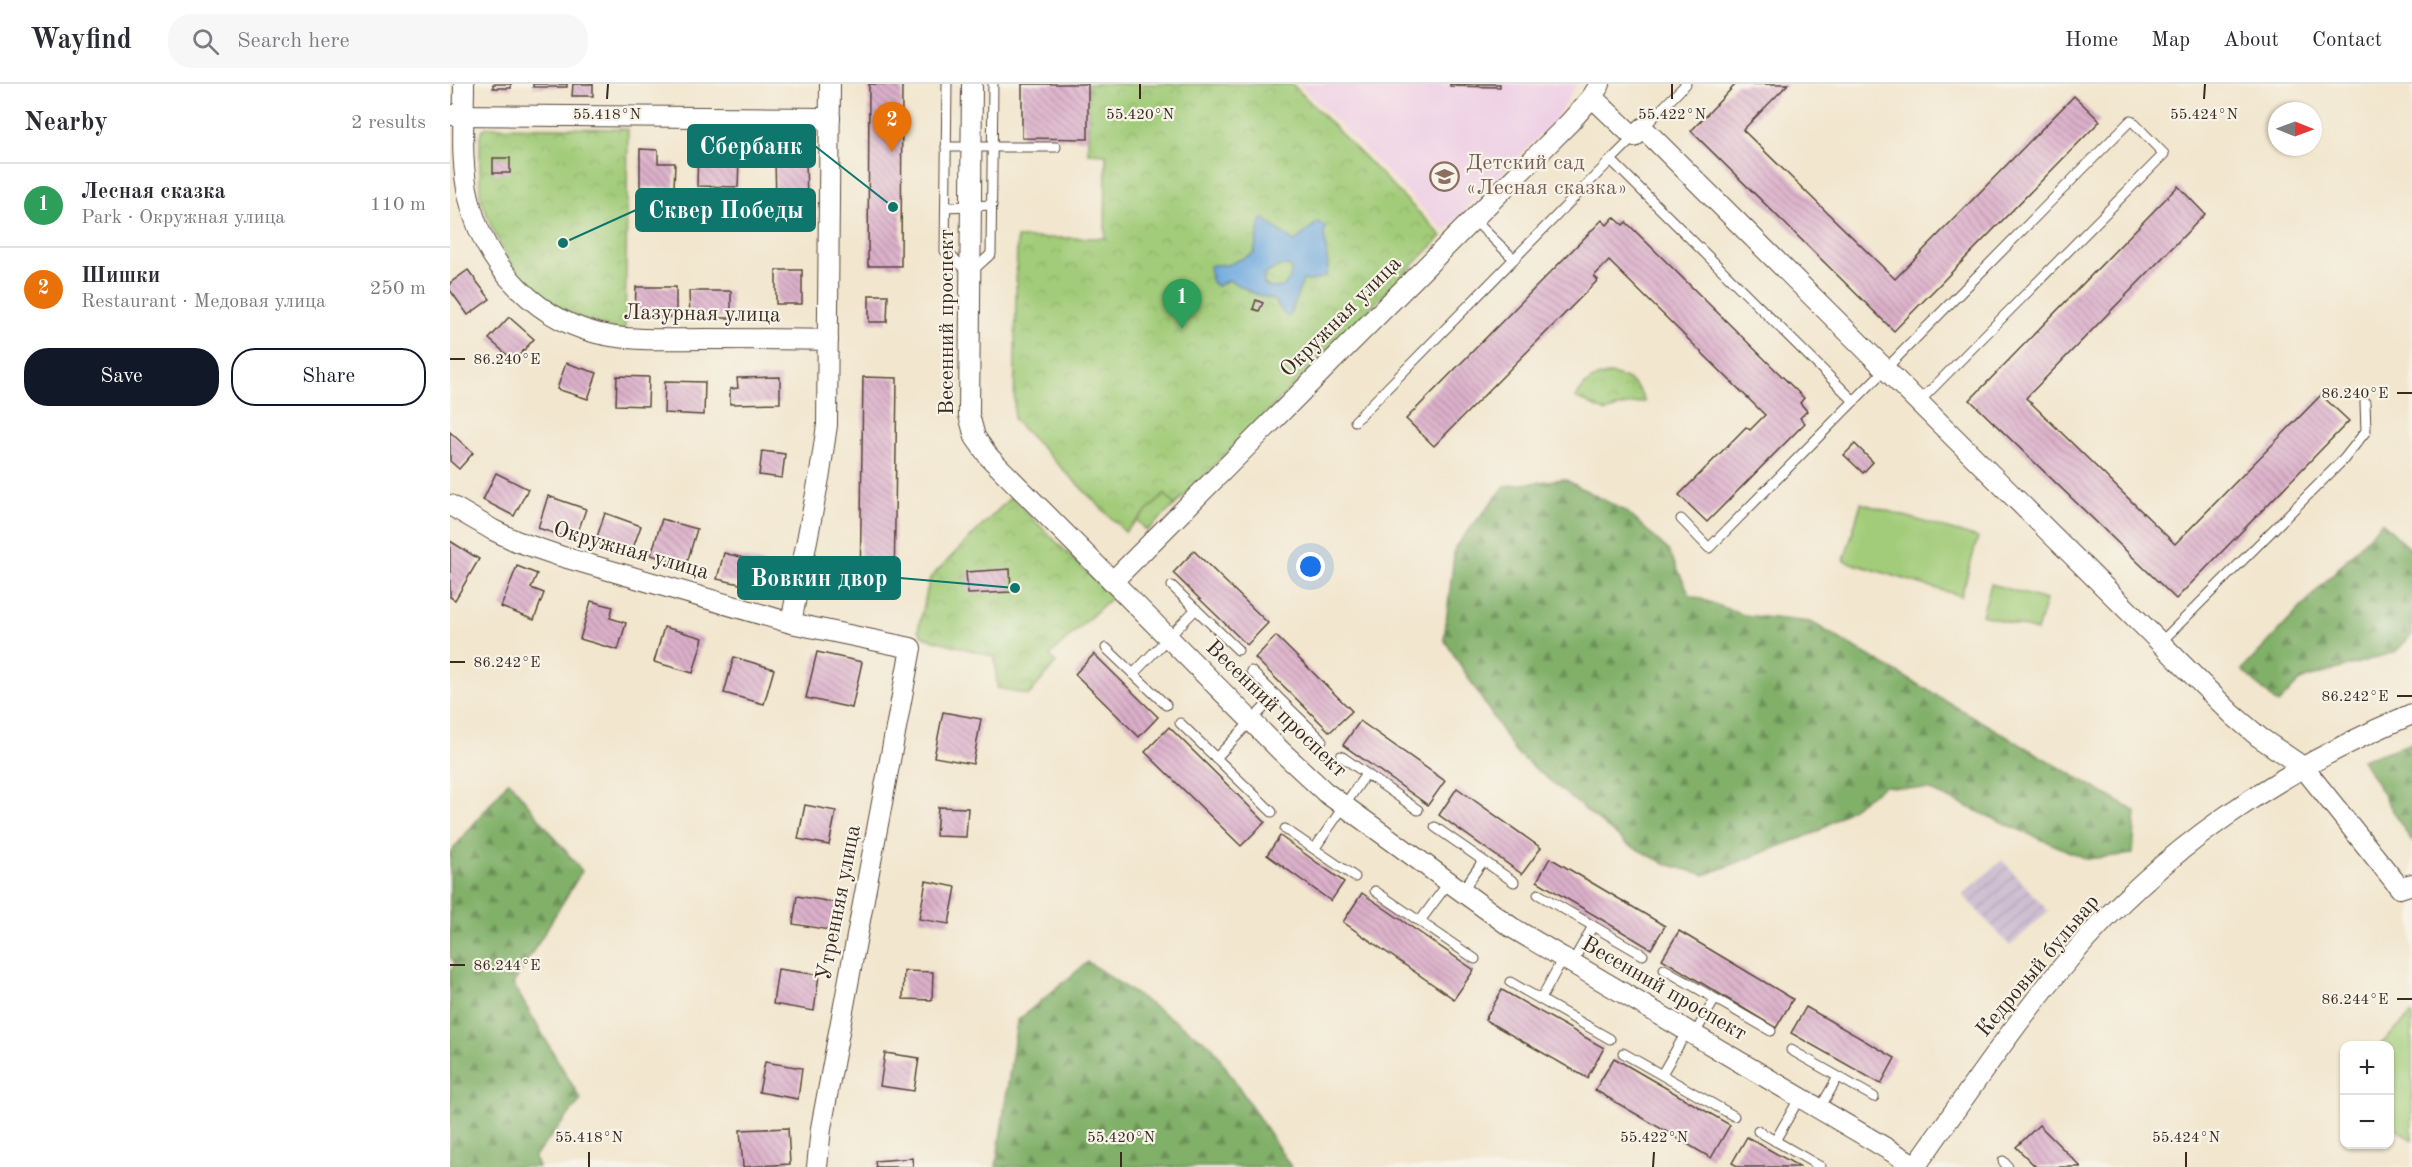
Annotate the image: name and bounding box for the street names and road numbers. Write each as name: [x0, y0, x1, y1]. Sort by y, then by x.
street label: Весенний проспект: [936, 229, 958, 415]
street label: Окружная улица: [1276, 252, 1406, 382]
street label: Лазурная улица: [623, 302, 781, 326]
street label: Окружная улица: [551, 518, 711, 584]
street label: Весенний проспект: [1201, 636, 1351, 782]
street label: Утренняя улица: [813, 823, 865, 983]
street label: Кедровый бульвар: [1972, 891, 2104, 1041]
street label: Весенний проспект: [1578, 933, 1750, 1045]

